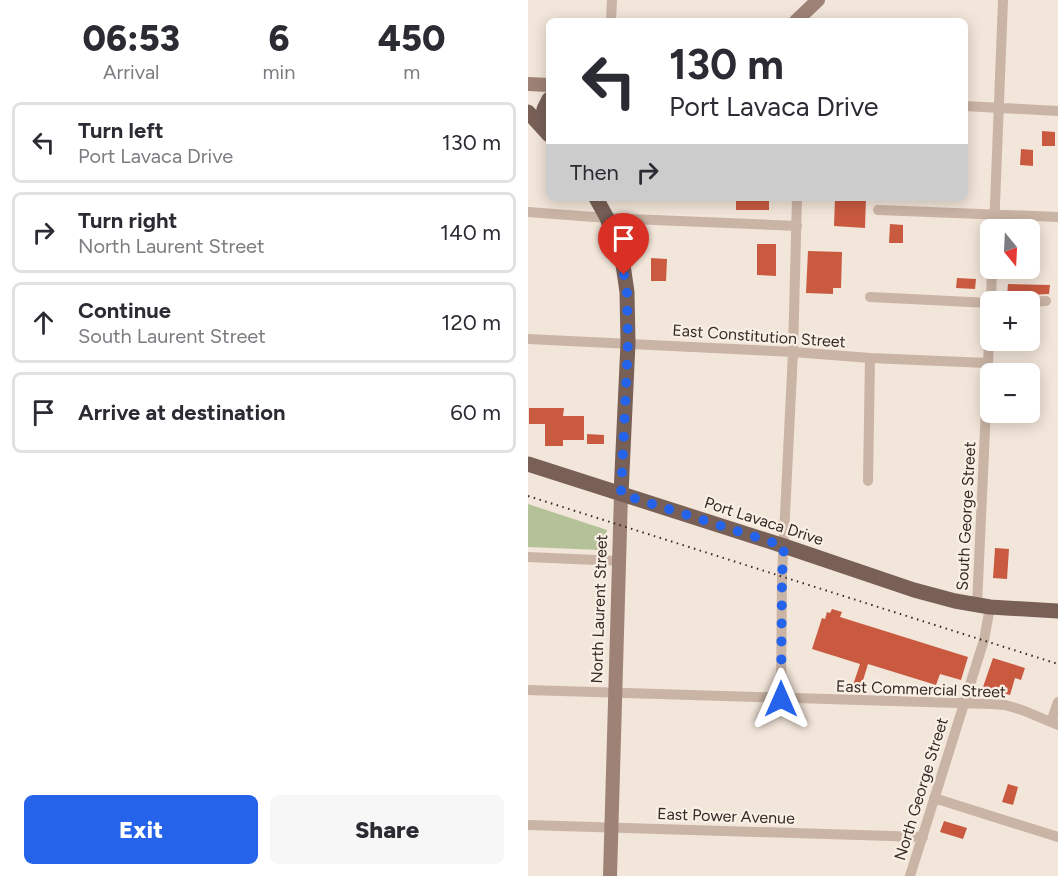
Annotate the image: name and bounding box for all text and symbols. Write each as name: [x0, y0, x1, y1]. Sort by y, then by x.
text: 06:53: [83, 17, 180, 60]
text: 6: [268, 17, 290, 60]
text: 450: [378, 17, 445, 60]
text: 130 m: [669, 39, 784, 90]
icon: left: [570, 42, 648, 120]
text: Arrival: [103, 60, 160, 84]
text: min: [263, 60, 295, 84]
text: m: [403, 60, 420, 84]
text: Port Lavaca Drive: [669, 90, 879, 123]
text: Turn left: [78, 117, 164, 144]
icon: left: [27, 126, 60, 159]
text: 130 m: [442, 129, 501, 156]
text: Port Lavaca Drive: [78, 144, 233, 168]
icon: right: [631, 156, 664, 189]
text: Then: [570, 159, 619, 186]
text: Turn right: [78, 207, 177, 234]
pin: [598, 213, 649, 275]
icon: right: [27, 216, 60, 249]
text: 140 m: [440, 219, 501, 246]
north arrow: [980, 219, 1040, 279]
map controls: [980, 219, 1040, 423]
icon: arrive: [607, 222, 640, 255]
text: North Laurent Street: [78, 234, 265, 258]
button: +: [980, 291, 1040, 351]
text: Continue: [78, 297, 171, 324]
icon: ahead: [27, 306, 60, 339]
text: 120 m: [441, 309, 501, 336]
street label: East Constitution Street: [672, 320, 846, 352]
text: South Laurent Street: [78, 324, 266, 348]
button: −: [980, 363, 1040, 423]
icon: arrive: [27, 396, 60, 429]
text: Arrive at destination: [78, 399, 286, 426]
text: 60 m: [450, 399, 501, 426]
street label: South George Street: [953, 441, 979, 591]
street label: Port Lavaca Drive: [702, 493, 826, 549]
street label: North Laurent Street: [587, 534, 611, 684]
position arrow: [749, 667, 813, 731]
street label: East Commercial Street: [836, 677, 1006, 701]
street label: North George Street: [890, 715, 952, 863]
button: Exit: [24, 795, 258, 864]
button: Share: [270, 795, 504, 864]
street label: East Power Avenue: [657, 804, 795, 828]

